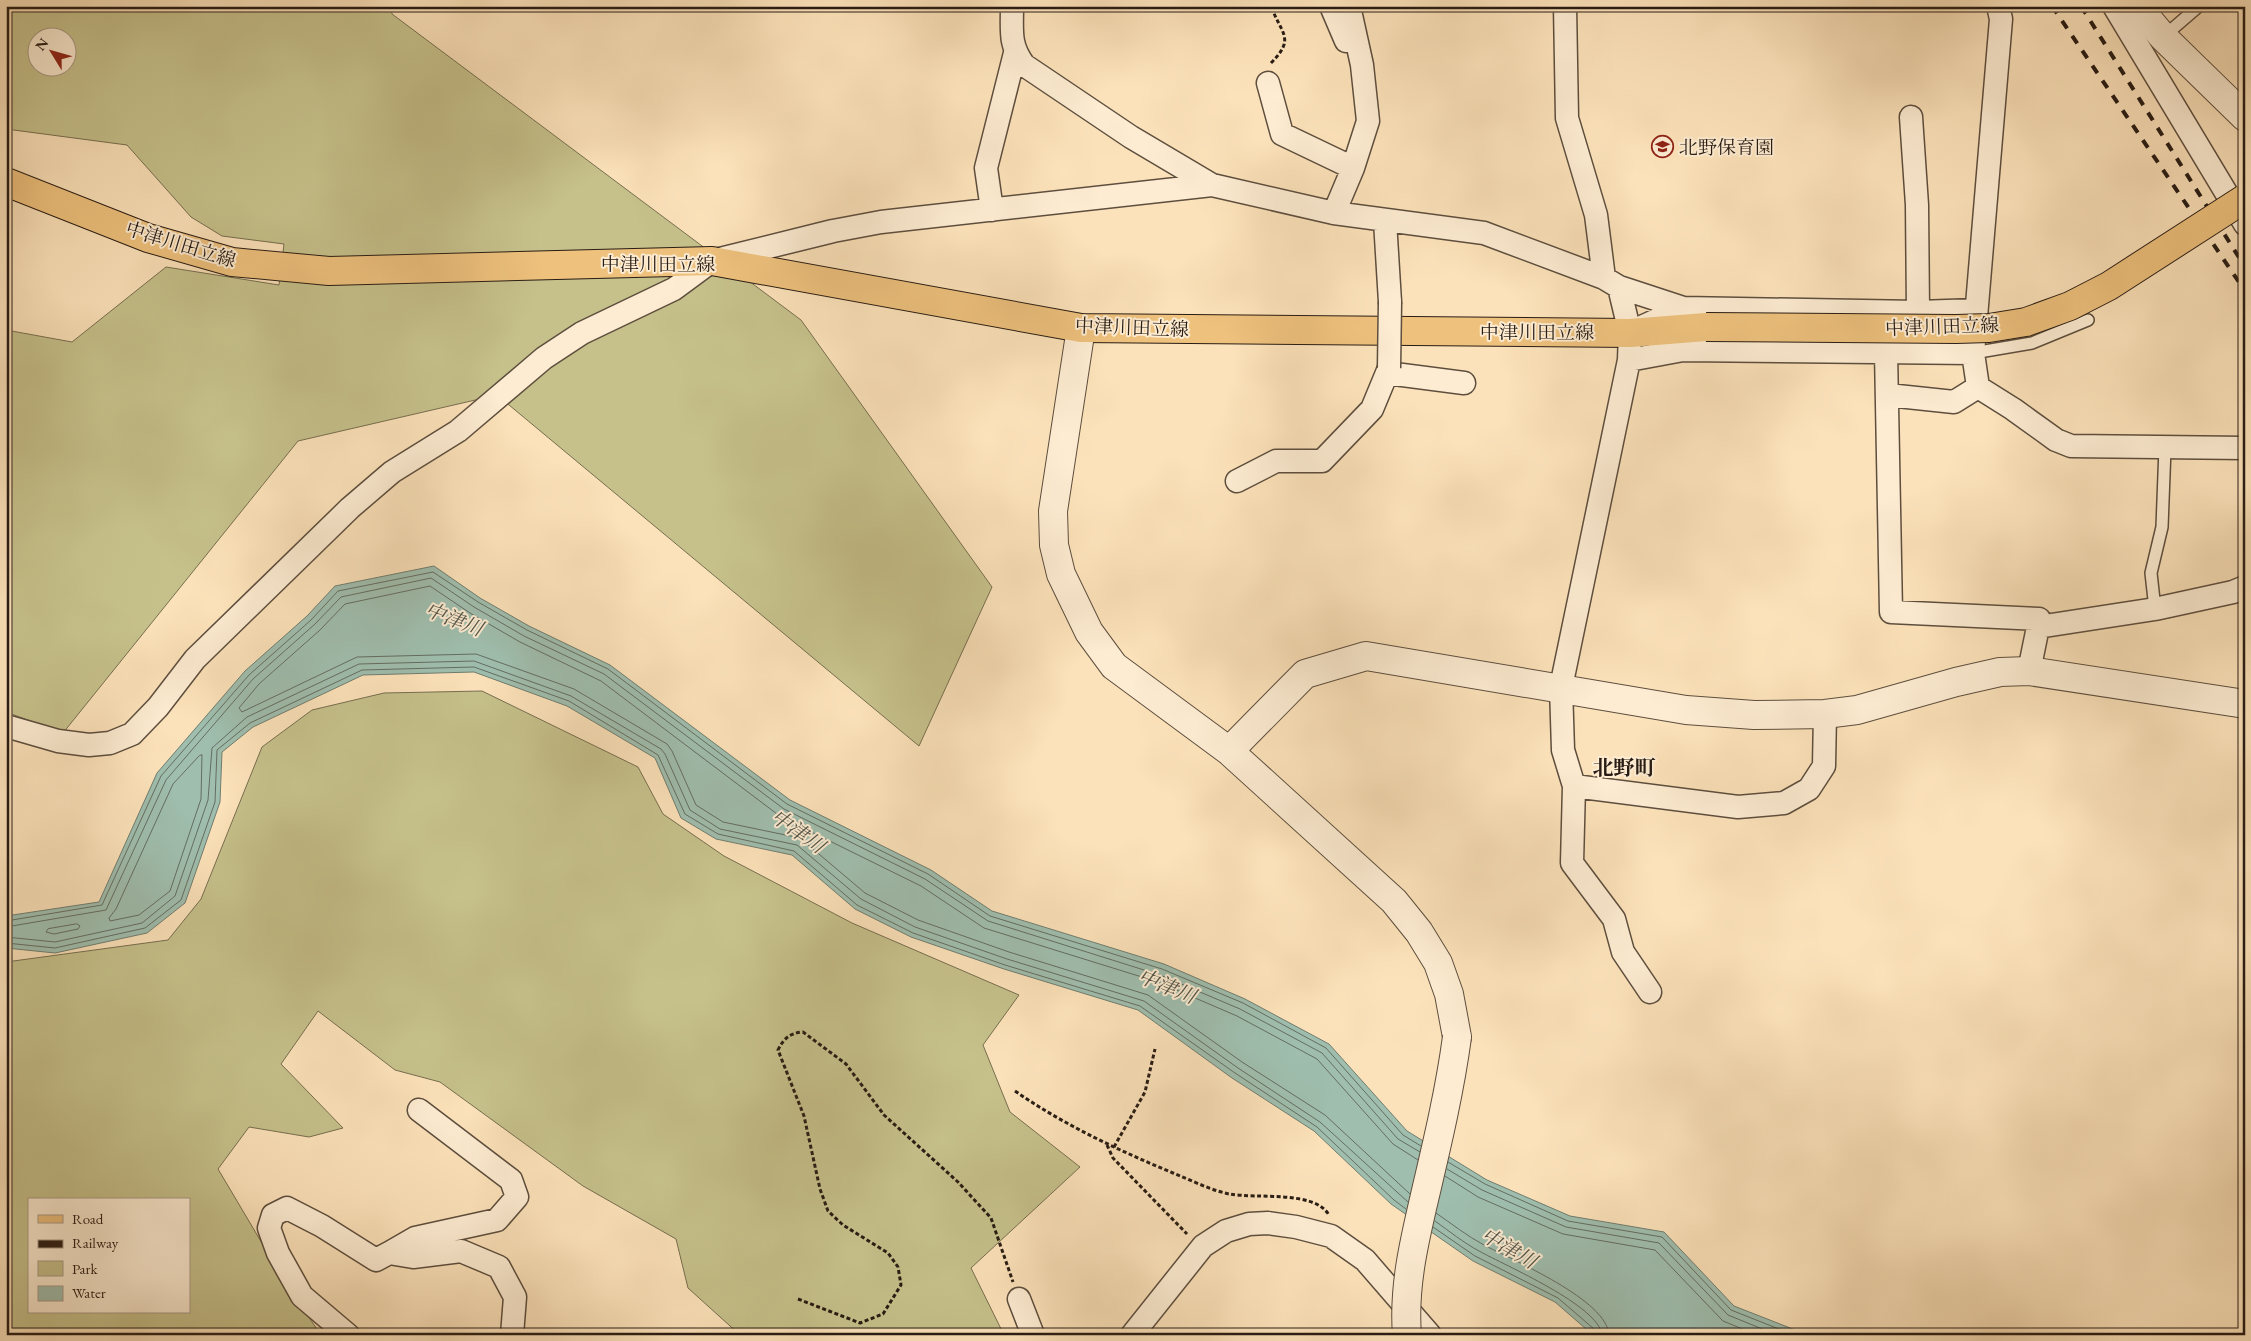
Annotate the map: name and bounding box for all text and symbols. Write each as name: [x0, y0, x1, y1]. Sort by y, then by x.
north arrow: [28, 28, 78, 78]
text: N: [31, 34, 53, 54]
school or university icon: 北野保育園: [1651, 135, 1675, 159]
place label: 北野保育園: [1679, 135, 1774, 160]
street label: 中津川田立線: [123, 216, 239, 273]
street label: 中津川田立線: [601, 252, 715, 277]
street label: 中津川田立線: [1885, 312, 1999, 341]
street label: 中津川田立線: [1075, 313, 1189, 342]
street label: 中津川田立線: [1480, 320, 1594, 345]
water label: 中津川: [421, 596, 489, 643]
district label: 北野町: [1593, 754, 1656, 781]
water label: 中津川: [766, 803, 832, 860]
water label: 中津川: [1134, 963, 1202, 1010]
legend: [28, 1198, 190, 1314]
text: Road: [72, 1209, 104, 1228]
water label: 中津川: [1477, 1222, 1543, 1275]
text: Railway: [72, 1233, 119, 1252]
text: Park: [72, 1259, 99, 1278]
text: Water: [72, 1283, 106, 1302]

